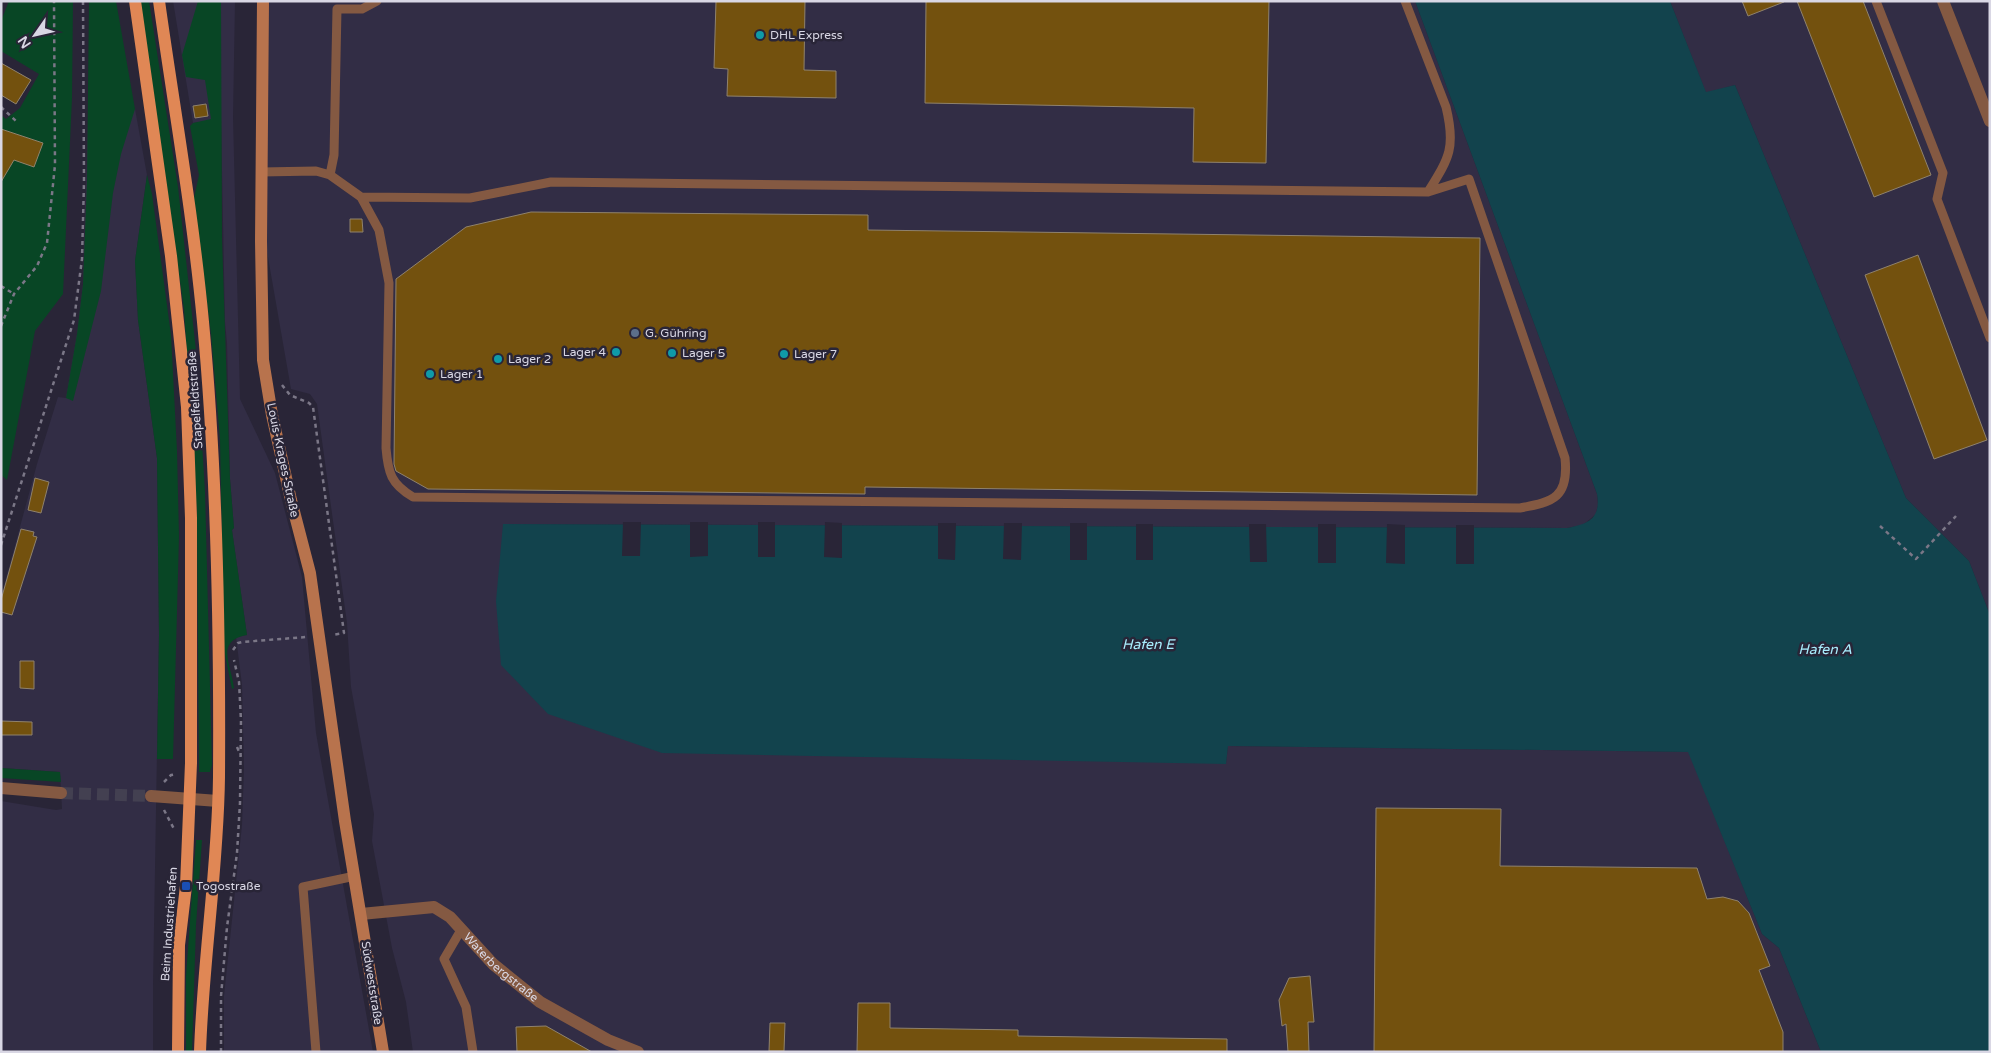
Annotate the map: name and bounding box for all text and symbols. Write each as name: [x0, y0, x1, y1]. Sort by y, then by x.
north arrow: [10, 10, 60, 60]
place label: DHL Express: [770, 28, 843, 42]
marker: DHL Express: [754, 29, 766, 41]
text: N: [14, 33, 35, 51]
place label: G. Gühring: [645, 326, 707, 340]
marker: G. Gühring: [629, 327, 641, 339]
place label: Lager 4: [563, 345, 606, 359]
marker: Lager 4: [610, 346, 622, 358]
place label: Lager 5: [682, 346, 725, 360]
marker: Lager 5: [666, 347, 678, 359]
place label: Lager 7: [794, 347, 837, 361]
marker: Lager 7: [778, 348, 790, 360]
street label: Stapelfeldtstraße: [185, 351, 205, 449]
place label: Lager 2: [508, 352, 551, 366]
marker: Lager 2: [492, 353, 504, 365]
place label: Lager 1: [440, 367, 483, 381]
marker: Lager 1: [424, 368, 436, 380]
street label: Louis-Krages-Straße: [264, 402, 302, 519]
water label: Hafen E: [1122, 636, 1176, 653]
water label: Hafen A: [1798, 641, 1852, 658]
street label: Beim Industriehafen: [158, 866, 180, 982]
place label: Togostraße: [196, 879, 261, 893]
marker: Togostraße: [180, 880, 192, 892]
street label: Waterbergstraße: [461, 930, 541, 1005]
street label: Südweststraße: [358, 940, 386, 1026]

